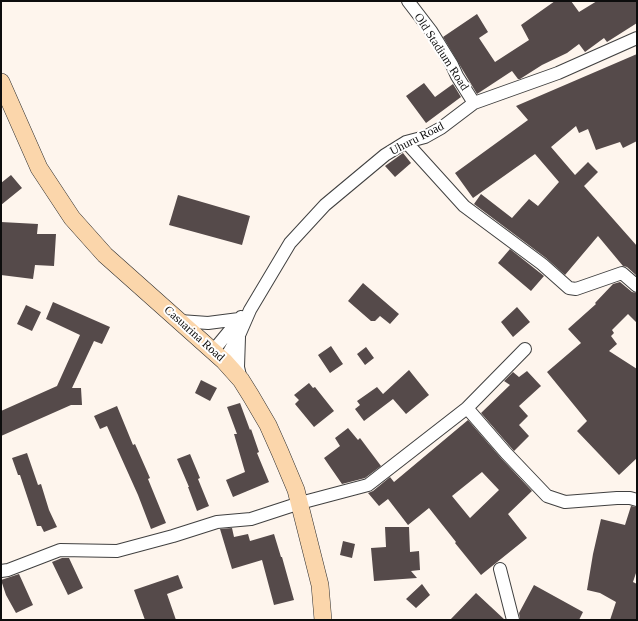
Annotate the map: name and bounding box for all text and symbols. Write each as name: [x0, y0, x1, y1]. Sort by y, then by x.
street label: Old Stadium Road: [411, 11, 471, 93]
street label: Uhuru Road: [387, 119, 447, 159]
street label: Casuarina Road: [161, 303, 227, 365]

